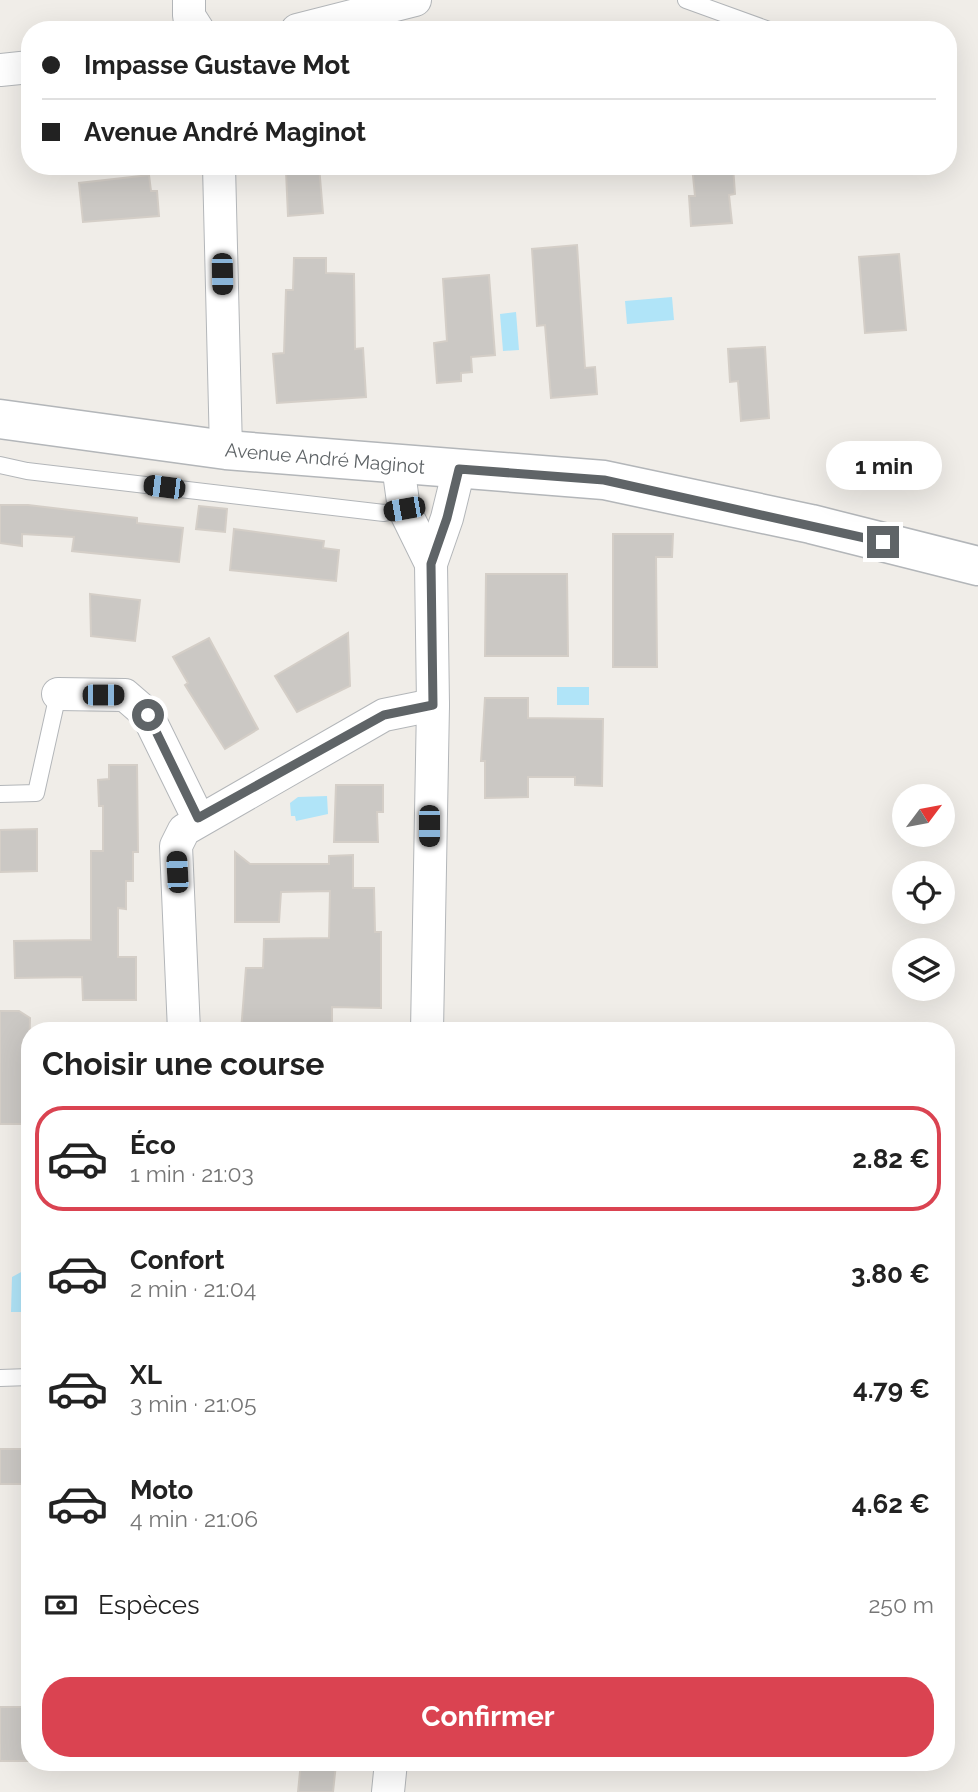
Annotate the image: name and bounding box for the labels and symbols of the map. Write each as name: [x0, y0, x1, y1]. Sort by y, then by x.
car: [212, 253, 233, 295]
street label: Avenue André Maginot: [224, 438, 426, 478]
callout: 1 min: [825, 440, 941, 490]
car: [142, 474, 187, 500]
car: [382, 495, 427, 523]
route end: [867, 526, 899, 558]
car: [83, 685, 125, 706]
route start: [132, 699, 164, 731]
north arrow: [892, 784, 956, 847]
car: [419, 805, 440, 847]
car: [166, 850, 189, 894]

